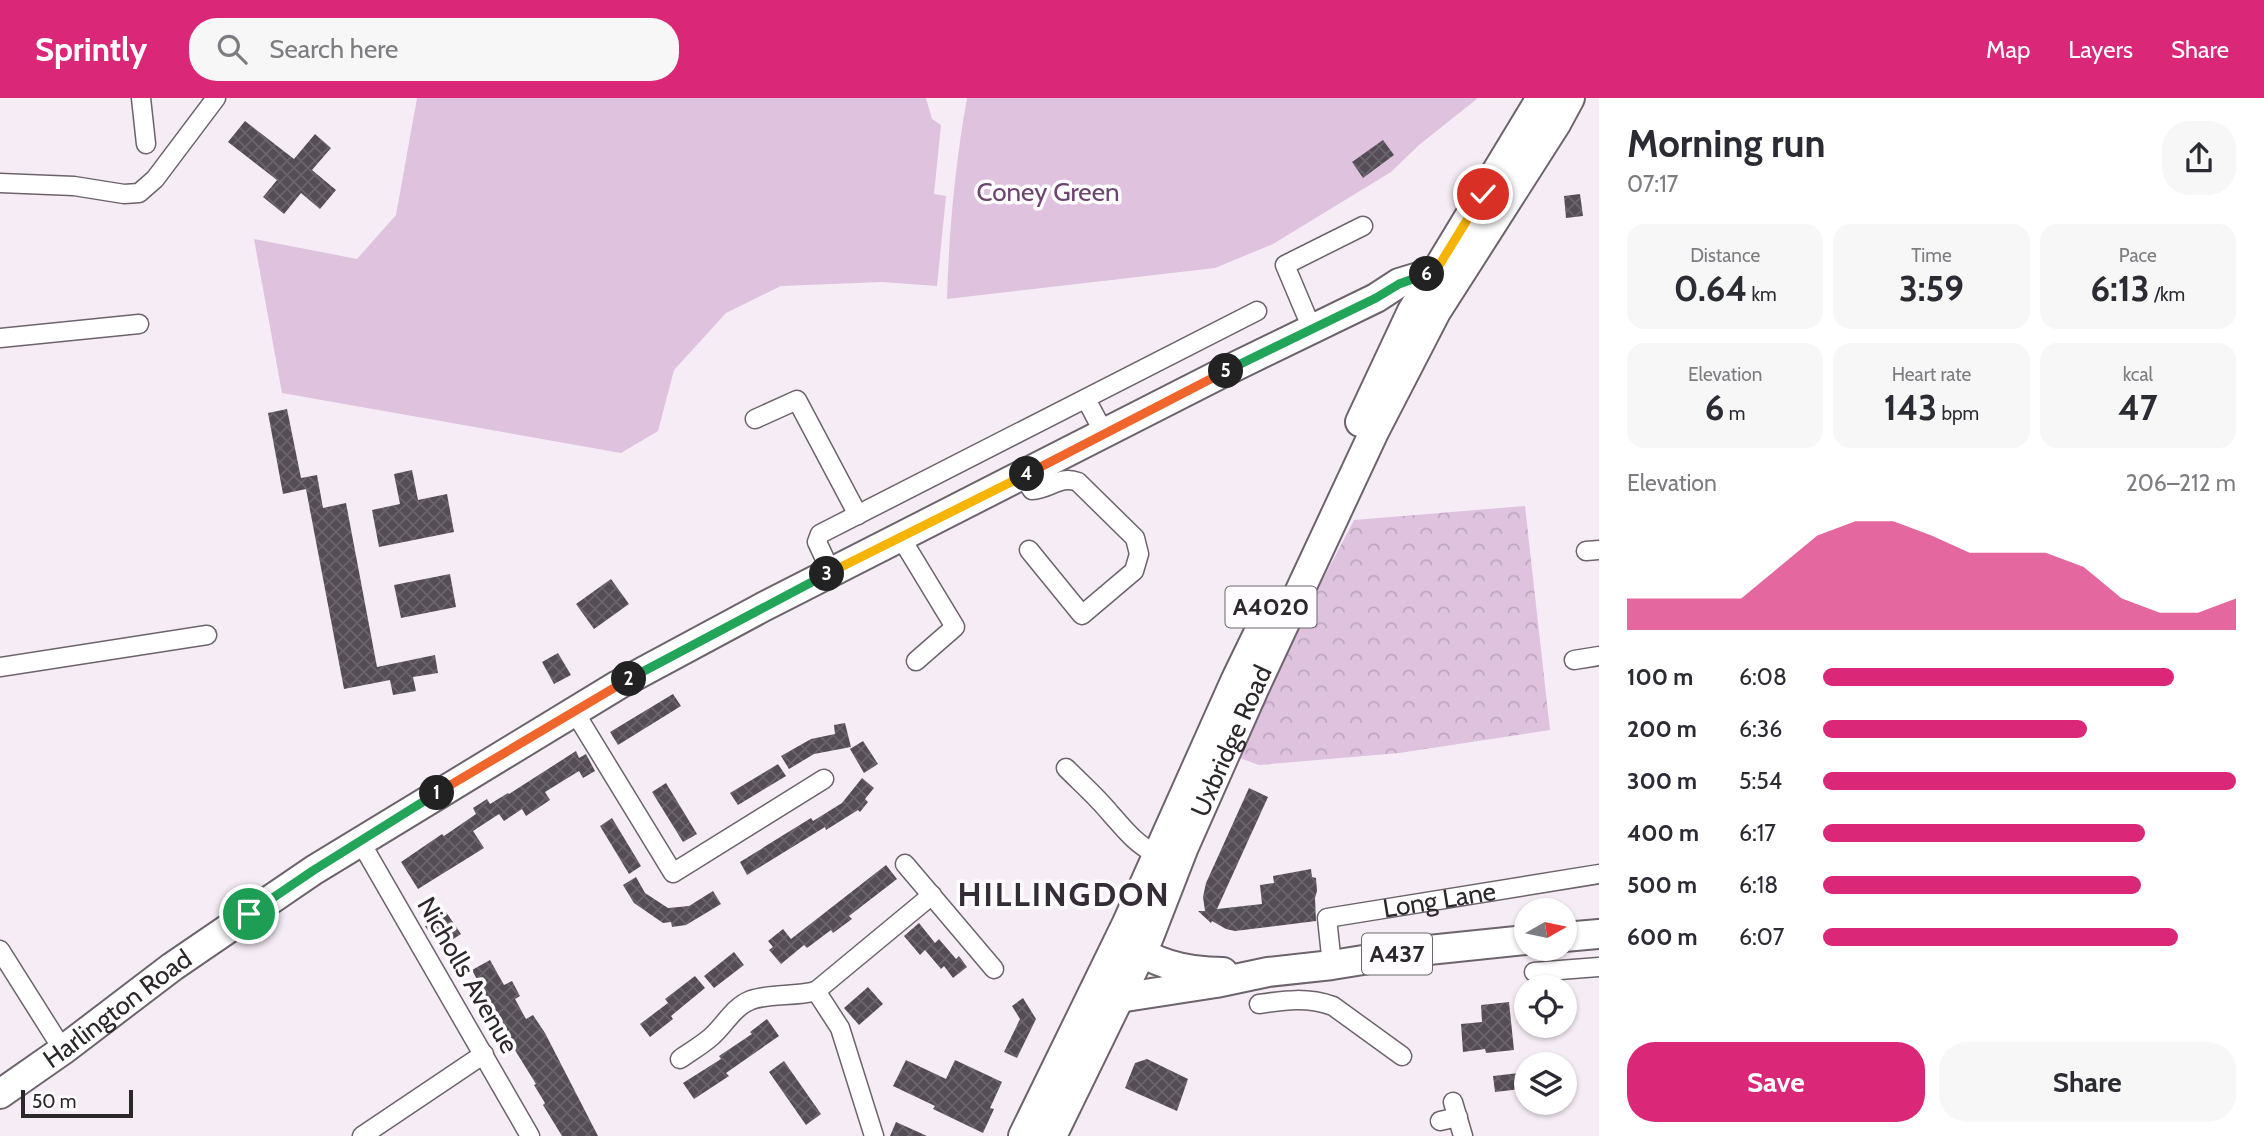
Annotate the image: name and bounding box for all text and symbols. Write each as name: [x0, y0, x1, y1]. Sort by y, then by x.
search box: [189, 18, 679, 81]
text: Sprintly: [35, 29, 147, 69]
icon: search: [213, 30, 251, 68]
text: Search here: [269, 33, 398, 65]
text: Map: [1986, 35, 2030, 64]
text: Layers: [2068, 35, 2133, 64]
text: Share: [2171, 35, 2229, 64]
text: Morning run: [1627, 120, 1826, 167]
button: share: [2162, 121, 2236, 195]
pin: [1453, 164, 1513, 224]
text: 07:17: [1627, 170, 1678, 198]
icon: check: [1464, 175, 1502, 213]
park label: Coney Green: [976, 176, 1120, 208]
text: Distance: [1690, 244, 1760, 267]
text: Time: [1911, 244, 1952, 267]
text: Pace: [2119, 244, 2157, 267]
pin: 6: [1410, 256, 1444, 292]
text: 6: [1421, 262, 1432, 285]
text: 0.64: [1674, 267, 1747, 310]
text: 3:59: [1899, 267, 1964, 310]
text: 6:13: [2090, 267, 2150, 310]
text: km: [1747, 283, 1777, 306]
text: /km: [2150, 283, 2185, 306]
pin: 5: [1208, 354, 1244, 388]
text: 5: [1220, 359, 1231, 382]
text: Elevation: [1688, 363, 1762, 386]
text: Heart rate: [1892, 363, 1971, 386]
text: kcal: [2123, 363, 2153, 386]
text: 6: [1705, 386, 1725, 429]
text: 143: [1884, 386, 1937, 429]
text: 47: [2118, 386, 2158, 429]
text: m: [1725, 402, 1745, 425]
text: bpm: [1937, 402, 1979, 425]
pin: 4: [1010, 456, 1044, 492]
text: 4: [1021, 462, 1032, 485]
text: Elevation: [1627, 469, 1717, 497]
text: 206–212 m: [2126, 469, 2236, 497]
pin: 3: [810, 556, 844, 592]
text: 3: [821, 562, 832, 585]
road number: A4020: [1226, 586, 1316, 628]
street label: Uxbridge Road: [1184, 660, 1279, 822]
pin: 2: [612, 662, 646, 696]
text: 100 m: [1627, 663, 1693, 691]
text: 6:08: [1739, 663, 1787, 691]
text: 2: [623, 667, 634, 690]
text: 200 m: [1627, 715, 1697, 743]
text: 6:36: [1739, 715, 1782, 743]
text: 300 m: [1627, 767, 1697, 795]
text: 5:54: [1739, 767, 1782, 795]
pin: 1: [420, 776, 454, 810]
text: 1: [433, 781, 440, 804]
text: 400 m: [1627, 819, 1699, 847]
text: 6:17: [1739, 819, 1776, 847]
text: 500 m: [1627, 871, 1697, 899]
text: 6:18: [1739, 871, 1778, 899]
district label: HILLINGDON: [957, 874, 1171, 914]
street label: Long Lane: [1381, 875, 1498, 925]
pin: [219, 884, 279, 944]
street label: Nicholls Avenue: [410, 891, 526, 1059]
icon: arrive: [230, 895, 268, 933]
north arrow: [1514, 898, 1577, 961]
map controls: [1514, 898, 1577, 1115]
text: 600 m: [1627, 923, 1698, 951]
text: 6:07: [1739, 923, 1784, 951]
road number: A437: [1362, 934, 1432, 974]
street label: Harlington Road: [37, 942, 198, 1075]
button: locate: [1514, 975, 1577, 1038]
button: Save: [1627, 1042, 1925, 1122]
button: Share: [1939, 1042, 2236, 1122]
button: layers: [1514, 1052, 1577, 1115]
scale bar: [21, 1087, 133, 1119]
text: 50 m: [32, 1090, 76, 1113]

